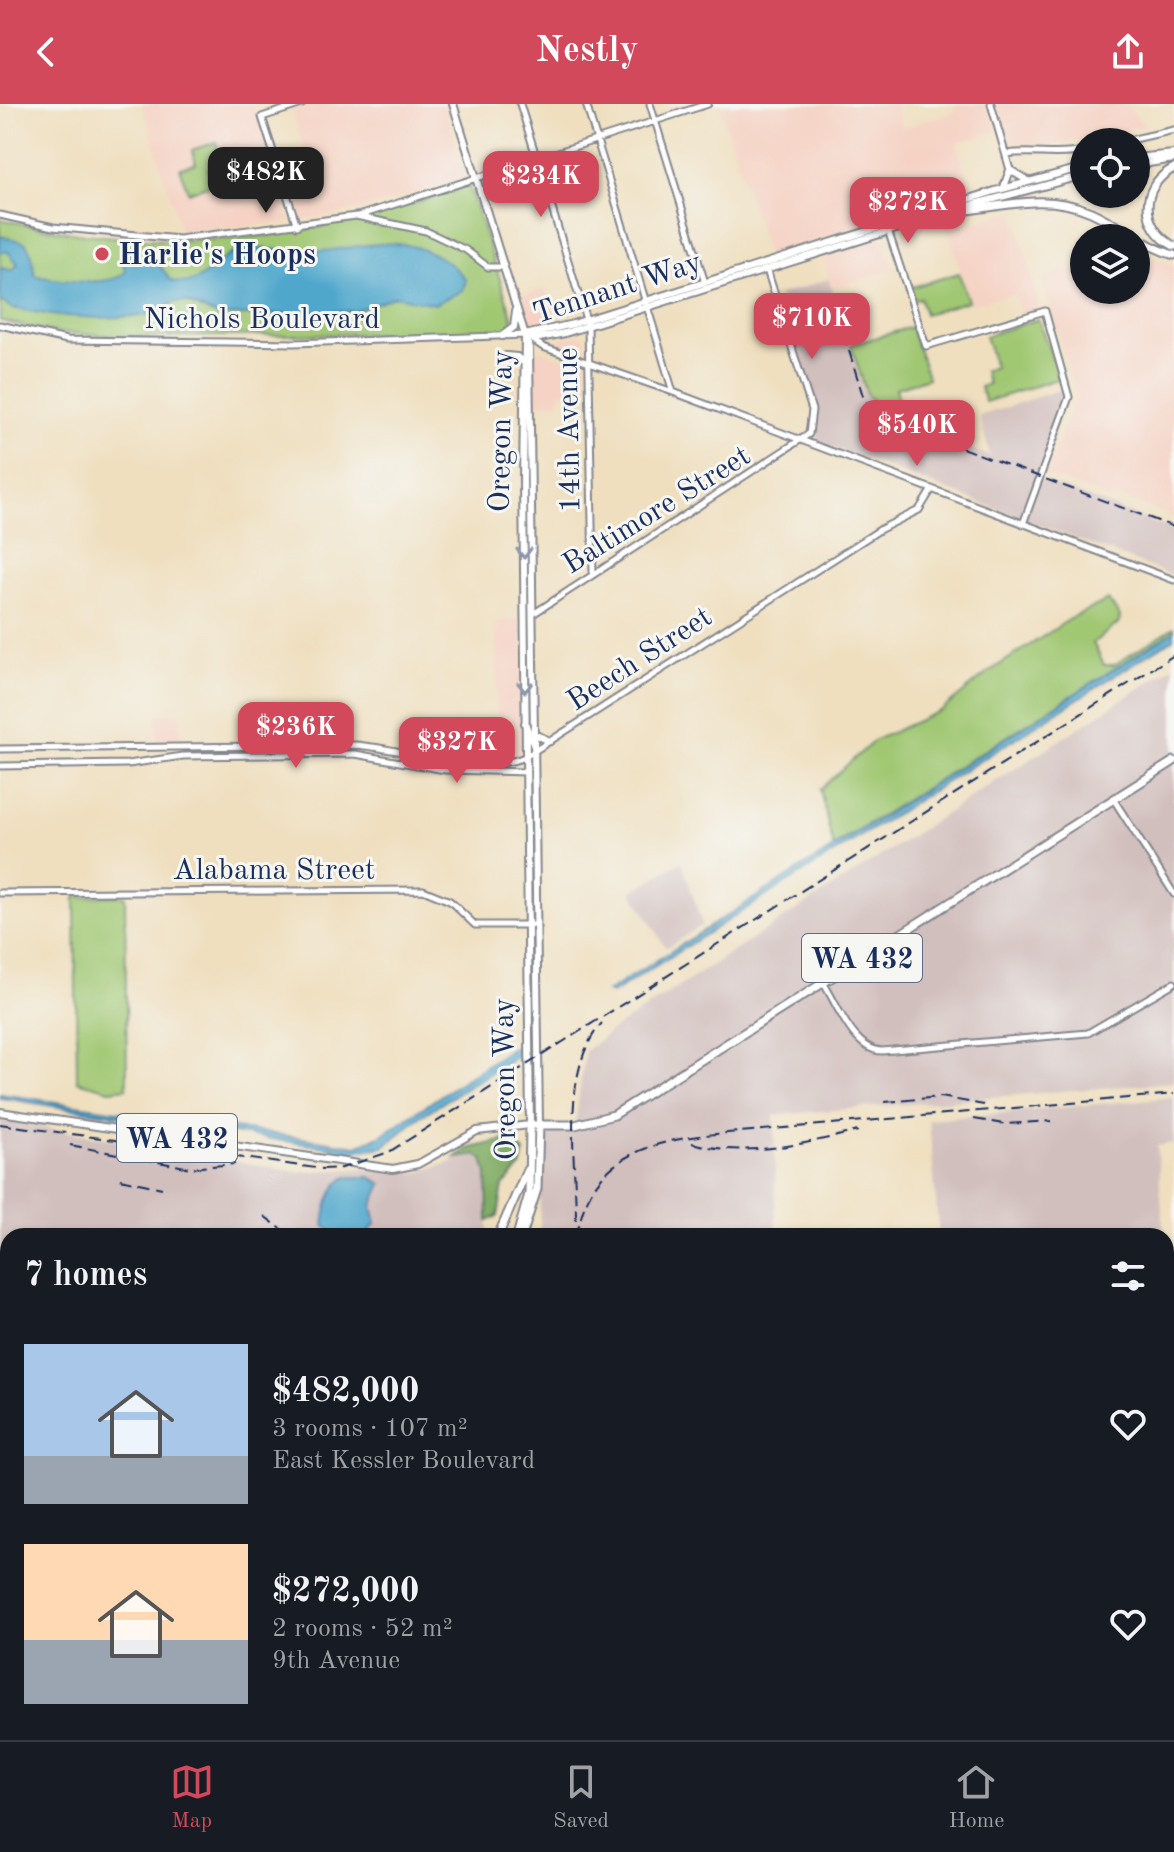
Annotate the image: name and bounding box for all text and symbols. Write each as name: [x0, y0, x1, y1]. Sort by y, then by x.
icon: back: [24, 30, 68, 74]
icon: share: [1106, 30, 1150, 74]
text: Nestly: [535, 34, 639, 70]
map controls: [1070, 128, 1150, 304]
button: locate: [1070, 128, 1150, 208]
pin: $482K: [210, 147, 322, 215]
pin: $234K: [485, 151, 597, 219]
text: $482K: [226, 160, 306, 186]
text: $234K: [501, 164, 581, 190]
pin: $272K: [852, 177, 964, 245]
text: $272K: [868, 190, 948, 216]
button: layers: [1070, 224, 1150, 304]
place label: Harlie's Hoops: [118, 241, 316, 271]
marker: Harlie's Hoops: [93, 245, 111, 263]
street label: Tennant Way: [530, 248, 706, 330]
pin: $710K: [756, 293, 868, 361]
street label: Nichols Boulevard: [144, 305, 380, 335]
text: $710K: [772, 306, 852, 332]
street label: 14th Avenue: [554, 347, 586, 513]
street label: Oregon Way: [486, 349, 518, 513]
pin: $540K: [861, 400, 973, 468]
text: $540K: [877, 413, 957, 439]
street label: Baltimore Street: [558, 441, 756, 580]
one-way arrow: [515, 547, 533, 560]
street label: Beech Street: [562, 602, 718, 717]
one-way arrow: [516, 681, 534, 694]
pin: $236K: [240, 702, 352, 770]
text: $236K: [256, 715, 336, 741]
pin: $327K: [401, 717, 513, 785]
text: $327K: [417, 730, 497, 756]
street label: Alabama Street: [173, 856, 375, 886]
road number: WA 432: [802, 934, 922, 982]
street label: Oregon Way: [490, 997, 522, 1161]
road number: WA 432: [117, 1114, 237, 1162]
icon: filters: [1106, 1254, 1150, 1298]
text: 7 homes: [24, 1259, 147, 1293]
text: $482,000: [272, 1375, 420, 1409]
icon: home: [88, 1376, 184, 1472]
icon: heart: [1106, 1402, 1150, 1446]
text: 3 rooms · 107 m²: [272, 1416, 468, 1442]
text: East Kessler Boulevard: [272, 1448, 535, 1474]
text: $272,000: [272, 1575, 420, 1609]
icon: home: [88, 1576, 184, 1672]
icon: heart: [1106, 1602, 1150, 1646]
text: 2 rooms · 52 m²: [272, 1616, 453, 1642]
text: 9th Avenue: [272, 1648, 400, 1674]
tab: Map: [170, 1760, 214, 1835]
tab: Saved: [553, 1760, 609, 1835]
tab: Home: [948, 1760, 1004, 1835]

